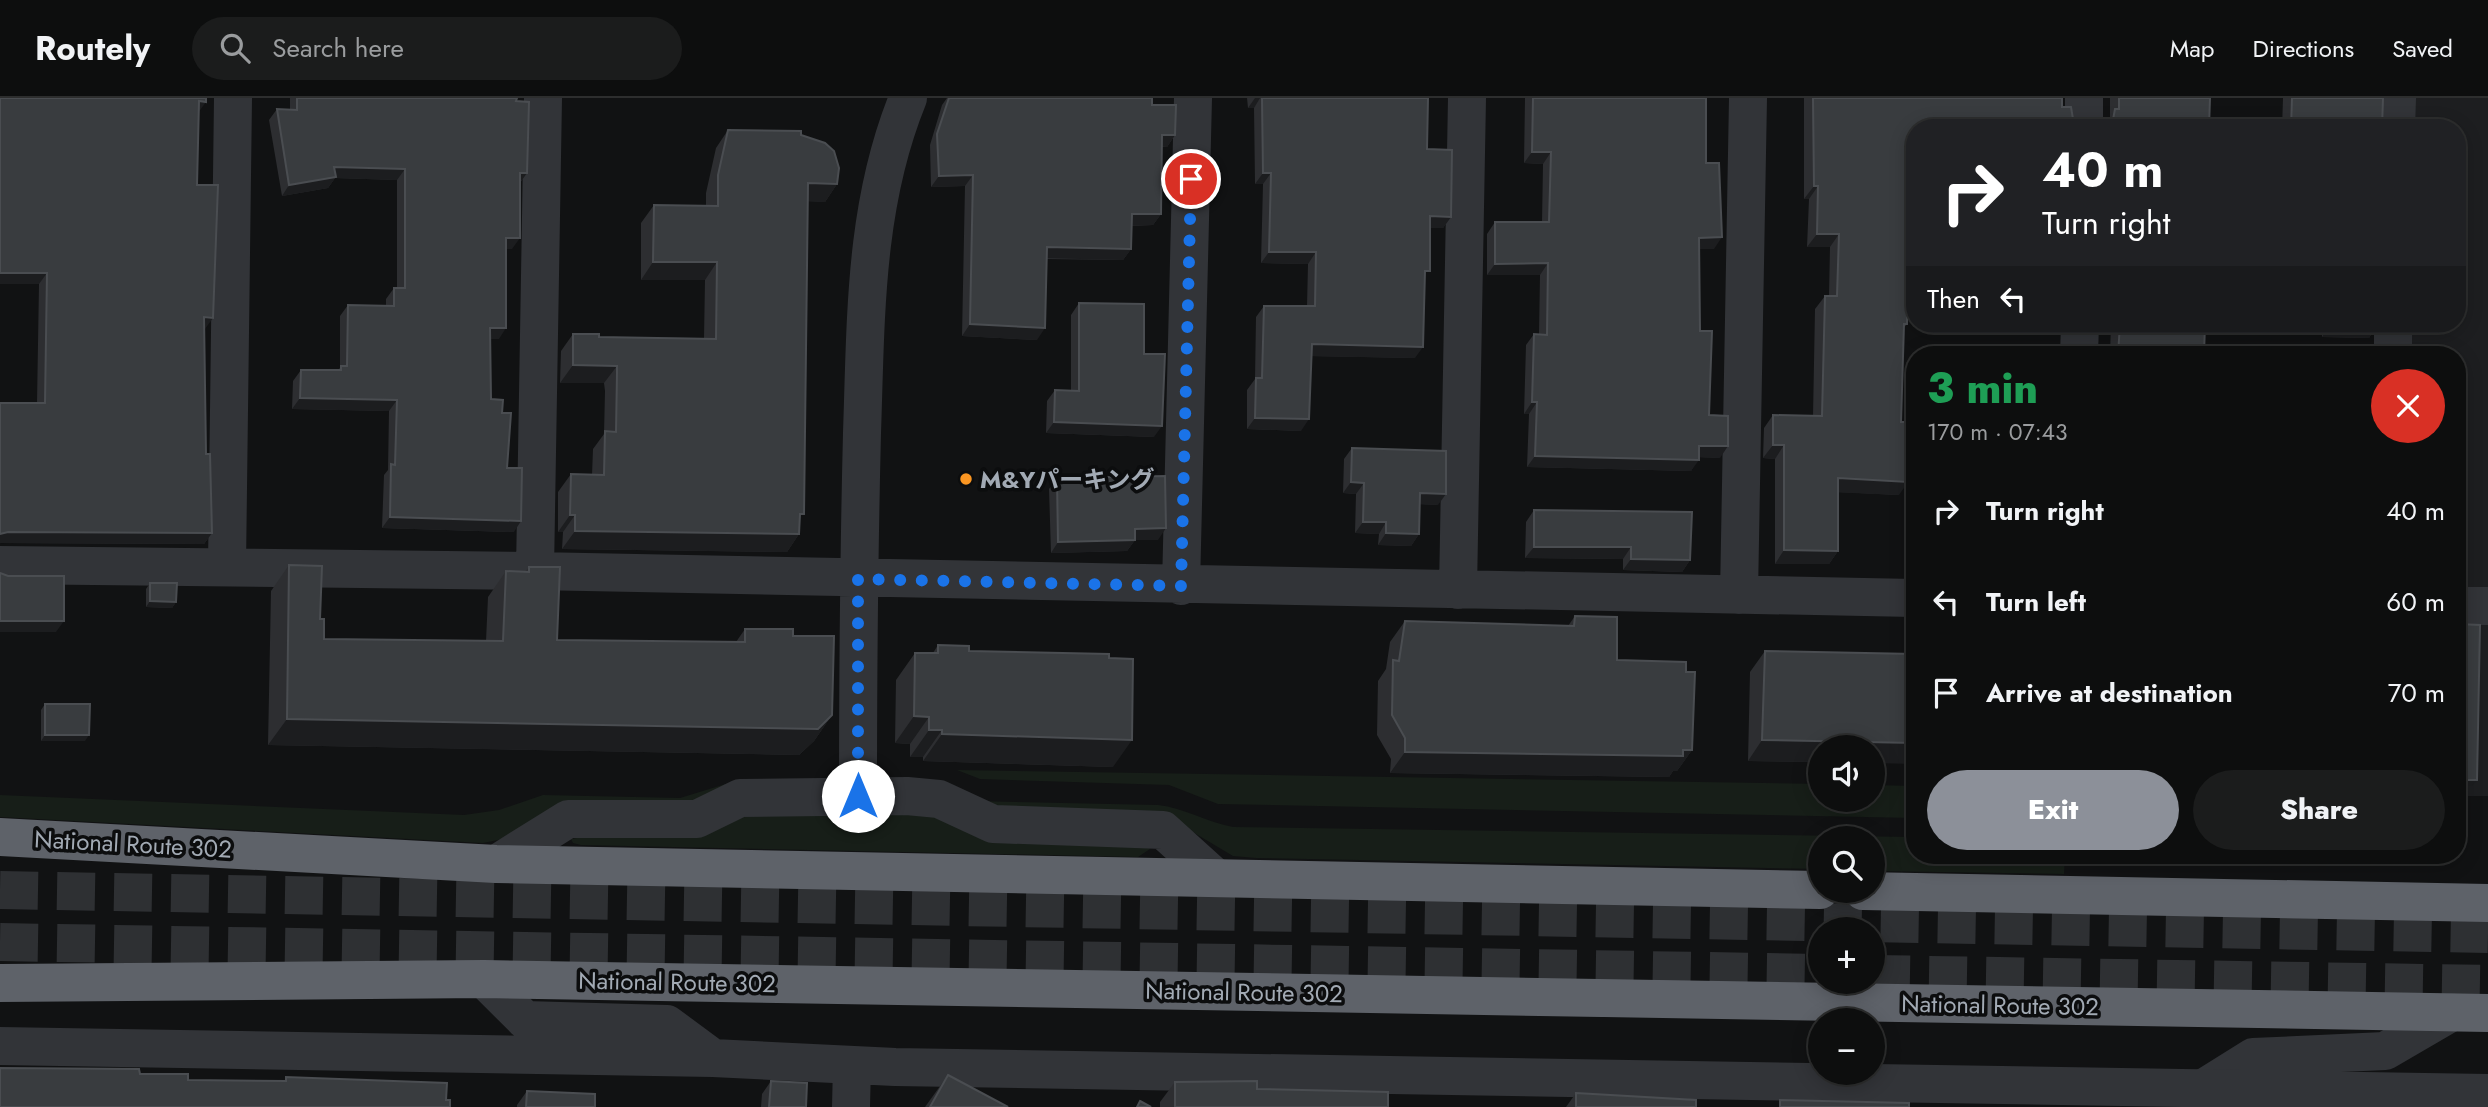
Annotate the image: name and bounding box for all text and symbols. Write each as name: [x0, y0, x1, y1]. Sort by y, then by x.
search box: [192, 17, 682, 80]
text: Routely: [35, 25, 150, 72]
icon: search: [216, 29, 254, 67]
text: Search here: [272, 29, 404, 67]
text: Map: [2170, 31, 2215, 66]
text: Directions: [2253, 31, 2354, 66]
text: Saved: [2392, 31, 2453, 66]
text: 40 m: [2042, 135, 2164, 205]
icon: right: [1927, 147, 2018, 238]
pin: [1161, 149, 1221, 209]
icon: arrive: [1172, 160, 1210, 198]
text: Turn right: [2042, 200, 2171, 246]
text: Then: [1927, 280, 1980, 318]
icon: left: [1994, 280, 2032, 318]
text: 3 min: [1927, 358, 2038, 419]
button: close: [2371, 369, 2445, 443]
text: 170 m · 07:43: [1927, 415, 2068, 449]
place label: M&Yパーキング: [980, 462, 1155, 497]
marker: M&Yパーキング: [958, 471, 974, 487]
icon: right: [1927, 492, 1965, 530]
text: Turn right: [1986, 492, 2104, 530]
text: 40 m: [2386, 492, 2445, 530]
icon: left: [1927, 583, 1965, 621]
text: Turn left: [1986, 583, 2086, 621]
text: 60 m: [2386, 583, 2445, 621]
icon: arrive: [1927, 674, 1965, 712]
text: Arrive at destination: [1986, 674, 2233, 712]
text: 70 m: [2388, 674, 2445, 712]
map controls: [1808, 735, 1885, 1085]
button: sound: [1808, 735, 1885, 812]
position arrow: [821, 759, 895, 833]
button: Exit: [1927, 770, 2179, 850]
button: Share: [2193, 770, 2445, 850]
street label: National Route 302: [33, 821, 233, 867]
button: search: [1808, 826, 1885, 903]
button: +: [1808, 917, 1885, 994]
street label: National Route 302: [578, 963, 776, 1001]
street label: National Route 302: [1145, 973, 1343, 1011]
street label: National Route 302: [1901, 986, 2099, 1024]
button: −: [1808, 1008, 1885, 1085]

